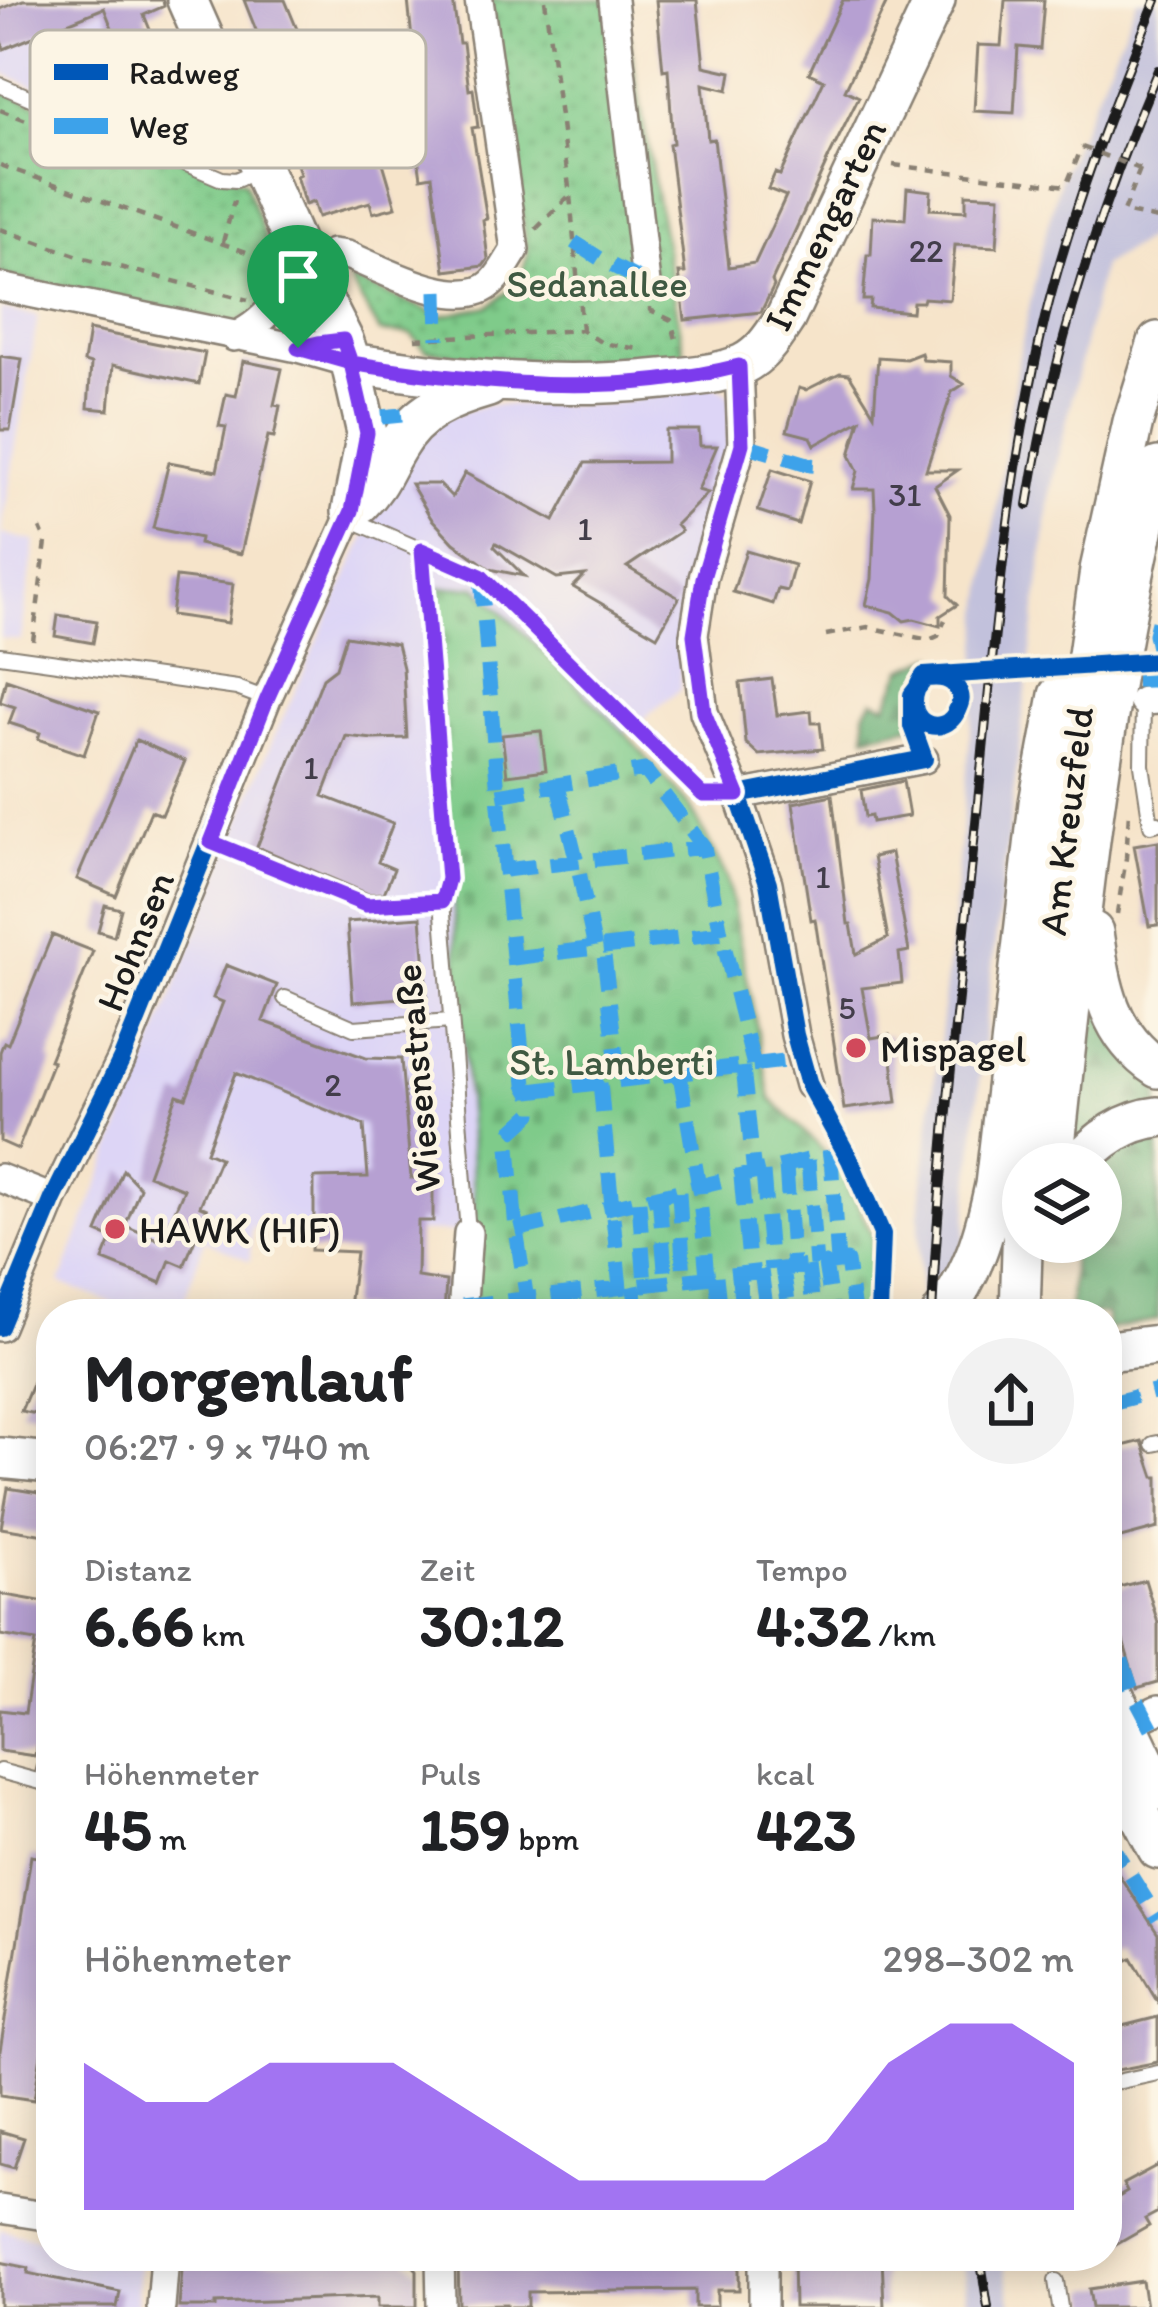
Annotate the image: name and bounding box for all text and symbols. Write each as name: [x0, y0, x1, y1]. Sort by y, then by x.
legend: [30, 30, 426, 168]
text: Radweg: [129, 53, 239, 92]
text: Weg: [129, 107, 189, 146]
street label: Immengarten: [754, 112, 896, 338]
pin: [247, 225, 349, 348]
house number: 22: [909, 231, 943, 270]
icon: arrive: [265, 243, 331, 309]
park label: Sedanallee: [506, 260, 688, 307]
house number: 31: [888, 475, 922, 514]
house number: 1: [577, 509, 593, 548]
street label: Am Kreuzfeld: [1029, 704, 1103, 938]
house number: 1: [303, 748, 319, 787]
house number: 1: [815, 857, 831, 896]
street label: Hohnsen: [86, 864, 184, 1018]
street label: Wiesenstraße: [384, 962, 450, 1194]
house number: 5: [838, 988, 856, 1027]
place label: Mispagel: [880, 1025, 1026, 1072]
marker: Mispagel: [843, 1035, 869, 1061]
park label: St. Lamberti: [509, 1038, 715, 1085]
house number: 2: [324, 1065, 342, 1104]
map controls: [1002, 1143, 1122, 1263]
button: layers: [1002, 1143, 1122, 1263]
place label: HAWK (HIF): [139, 1206, 341, 1253]
marker: HAWK (HIF): [102, 1216, 128, 1242]
text: Morgenlauf: [84, 1338, 412, 1418]
button: share: [948, 1338, 1074, 1464]
text: 06:27 · 9 × 740 m: [84, 1423, 370, 1470]
text: Distanz: [84, 1550, 192, 1589]
text: Zeit: [420, 1550, 475, 1589]
text: Tempo: [756, 1550, 848, 1589]
text: 6.66: [84, 1589, 194, 1661]
text: 30:12: [420, 1589, 564, 1661]
text: 4:32: [756, 1589, 871, 1661]
text: km: [194, 1615, 245, 1654]
text: /km: [871, 1615, 936, 1654]
text: Höhenmeter: [84, 1754, 259, 1793]
text: Puls: [420, 1754, 481, 1793]
text: kcal: [756, 1754, 815, 1793]
text: 45: [84, 1793, 152, 1865]
text: 159: [420, 1793, 511, 1865]
text: 423: [756, 1793, 856, 1865]
text: m: [152, 1819, 187, 1858]
text: bpm: [511, 1819, 579, 1858]
text: Höhenmeter: [84, 1935, 291, 1982]
text: 298–302 m: [883, 1935, 1074, 1982]

